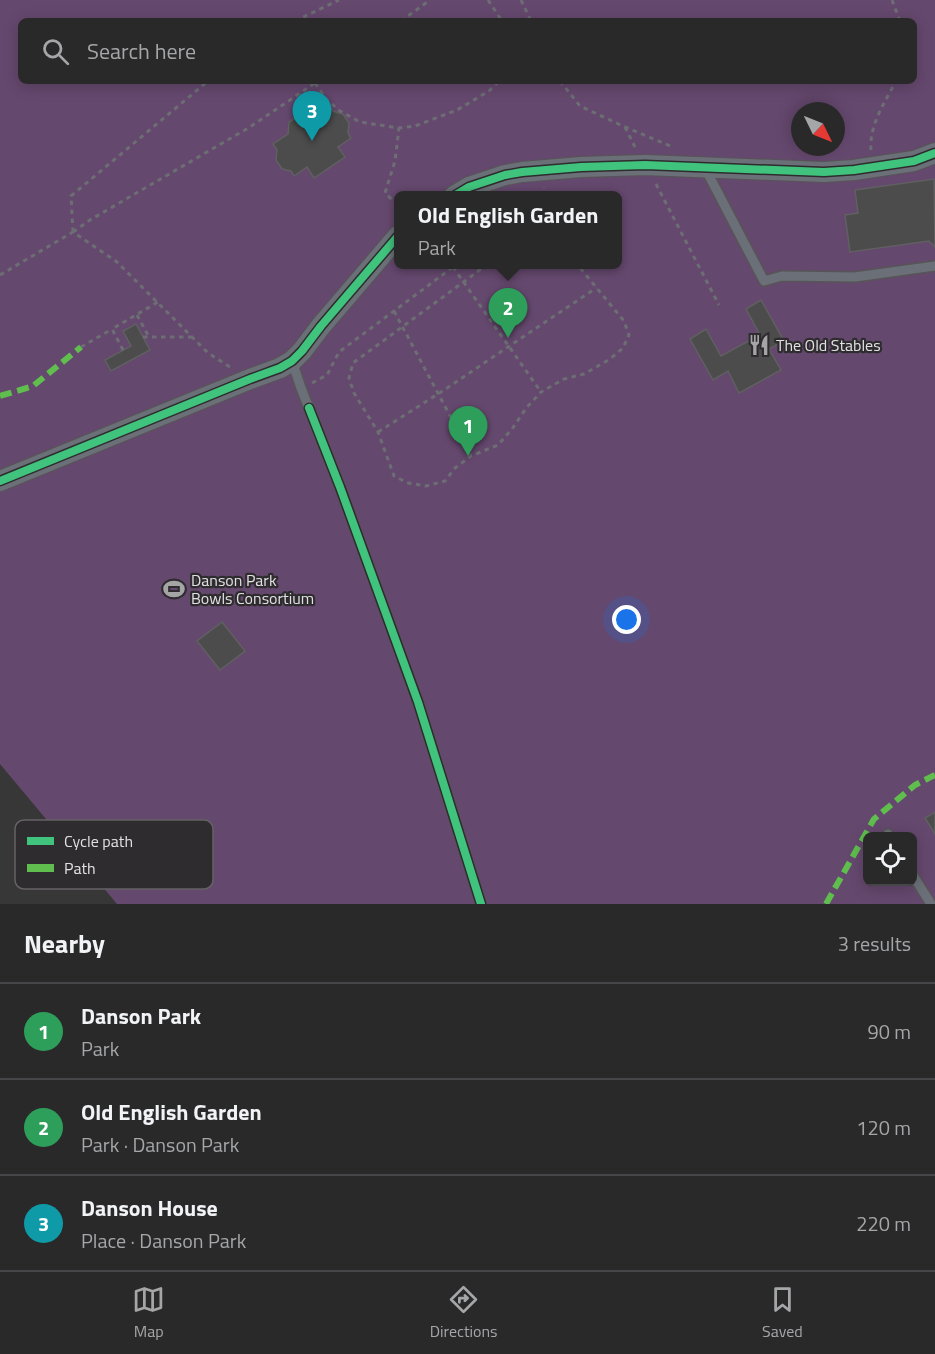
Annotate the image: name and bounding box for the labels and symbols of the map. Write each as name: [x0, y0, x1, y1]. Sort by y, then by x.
pin: 3: [292, 92, 332, 141]
north arrow: [791, 102, 845, 156]
pin: 2: [488, 288, 528, 338]
restaurant icon: The Old Stables: [747, 333, 771, 357]
place label: The Old Stables: [776, 333, 881, 357]
pin: 1: [448, 406, 488, 456]
place label: Danson Park Bowls Consortium: [191, 568, 314, 610]
sports icon: Danson Park Bowls Consortium: [162, 577, 186, 601]
your location: [612, 605, 641, 634]
legend: [15, 820, 213, 889]
text: Cycle path: [64, 829, 133, 853]
text: Path: [64, 856, 96, 880]

